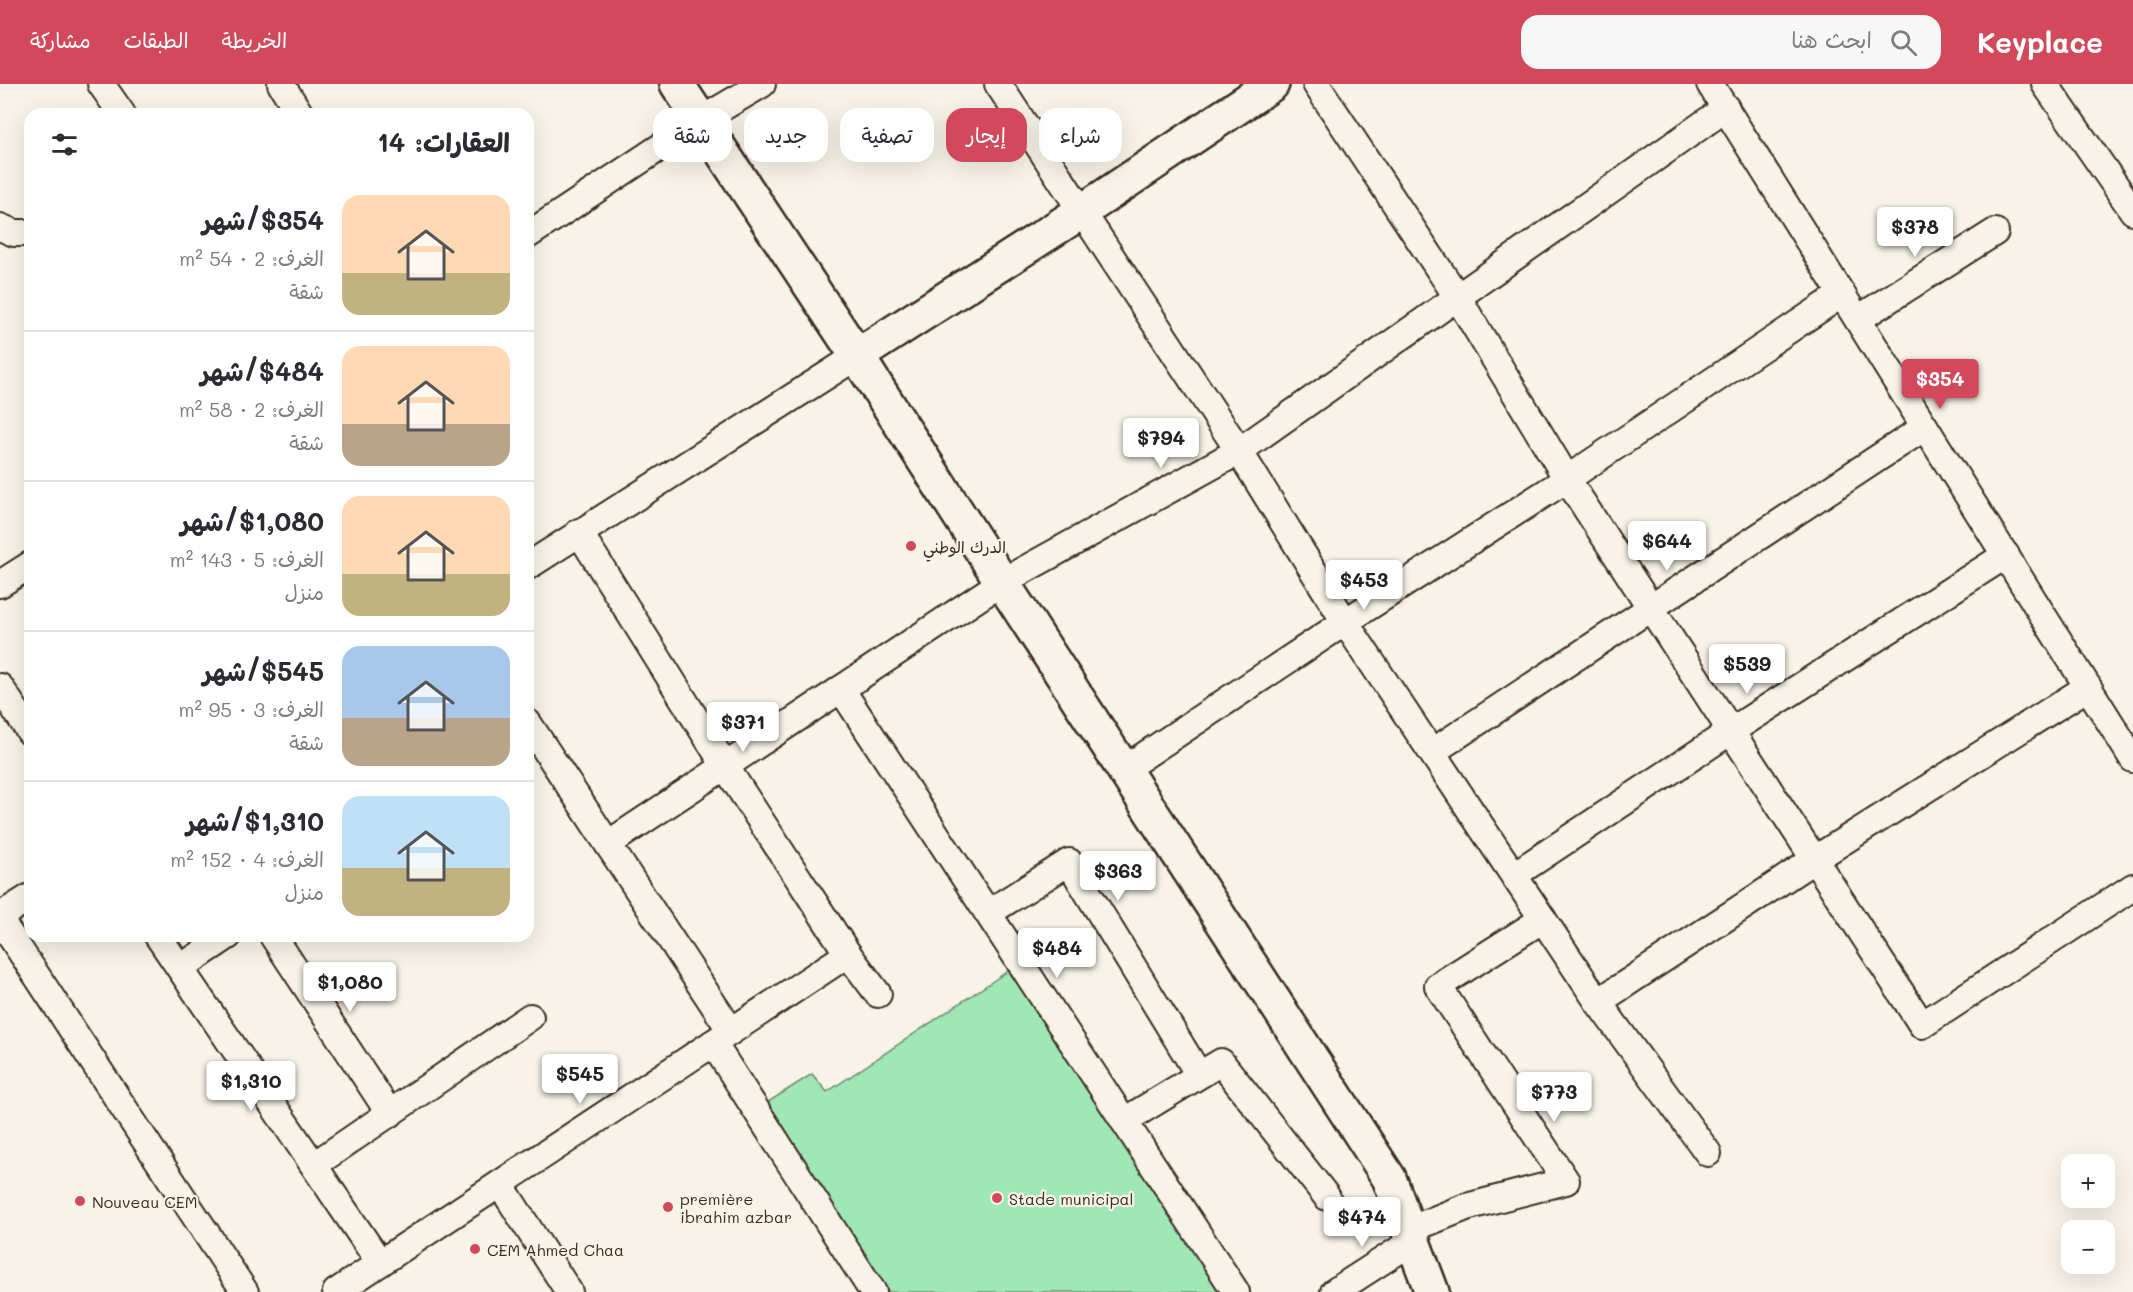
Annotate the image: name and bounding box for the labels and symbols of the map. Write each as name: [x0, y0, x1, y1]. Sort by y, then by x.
pin: $378: [1879, 207, 1951, 258]
pin: $354: [1904, 359, 1976, 410]
pin: $794: [1125, 418, 1197, 469]
pin: $644: [1631, 521, 1703, 572]
place label: الدرك الوطني: [923, 536, 1006, 562]
marker: الدرك الوطني: [904, 539, 918, 553]
pin: $453: [1328, 560, 1400, 611]
pin: $539: [1711, 644, 1783, 695]
pin: $371: [707, 702, 779, 753]
pin: $363: [1082, 851, 1154, 902]
pin: $484: [1021, 928, 1093, 979]
pin: $1,080: [301, 962, 399, 1013]
pin: $545: [544, 1054, 616, 1105]
pin: $1,310: [202, 1061, 300, 1112]
pin: $773: [1518, 1072, 1590, 1123]
place label: première ibrahim azbar: [680, 1188, 792, 1227]
place label: Stade municipal: [1009, 1188, 1134, 1209]
place label: Nouveau CEM: [92, 1191, 198, 1212]
marker: Stade municipal: [990, 1191, 1004, 1205]
marker: Nouveau CEM: [73, 1194, 87, 1208]
pin: $474: [1326, 1197, 1398, 1248]
marker: première ibrahim azbar: [661, 1200, 675, 1214]
place label: CEM Ahmed Chaa: [487, 1239, 624, 1260]
marker: CEM Ahmed Chaa: [468, 1242, 482, 1256]

